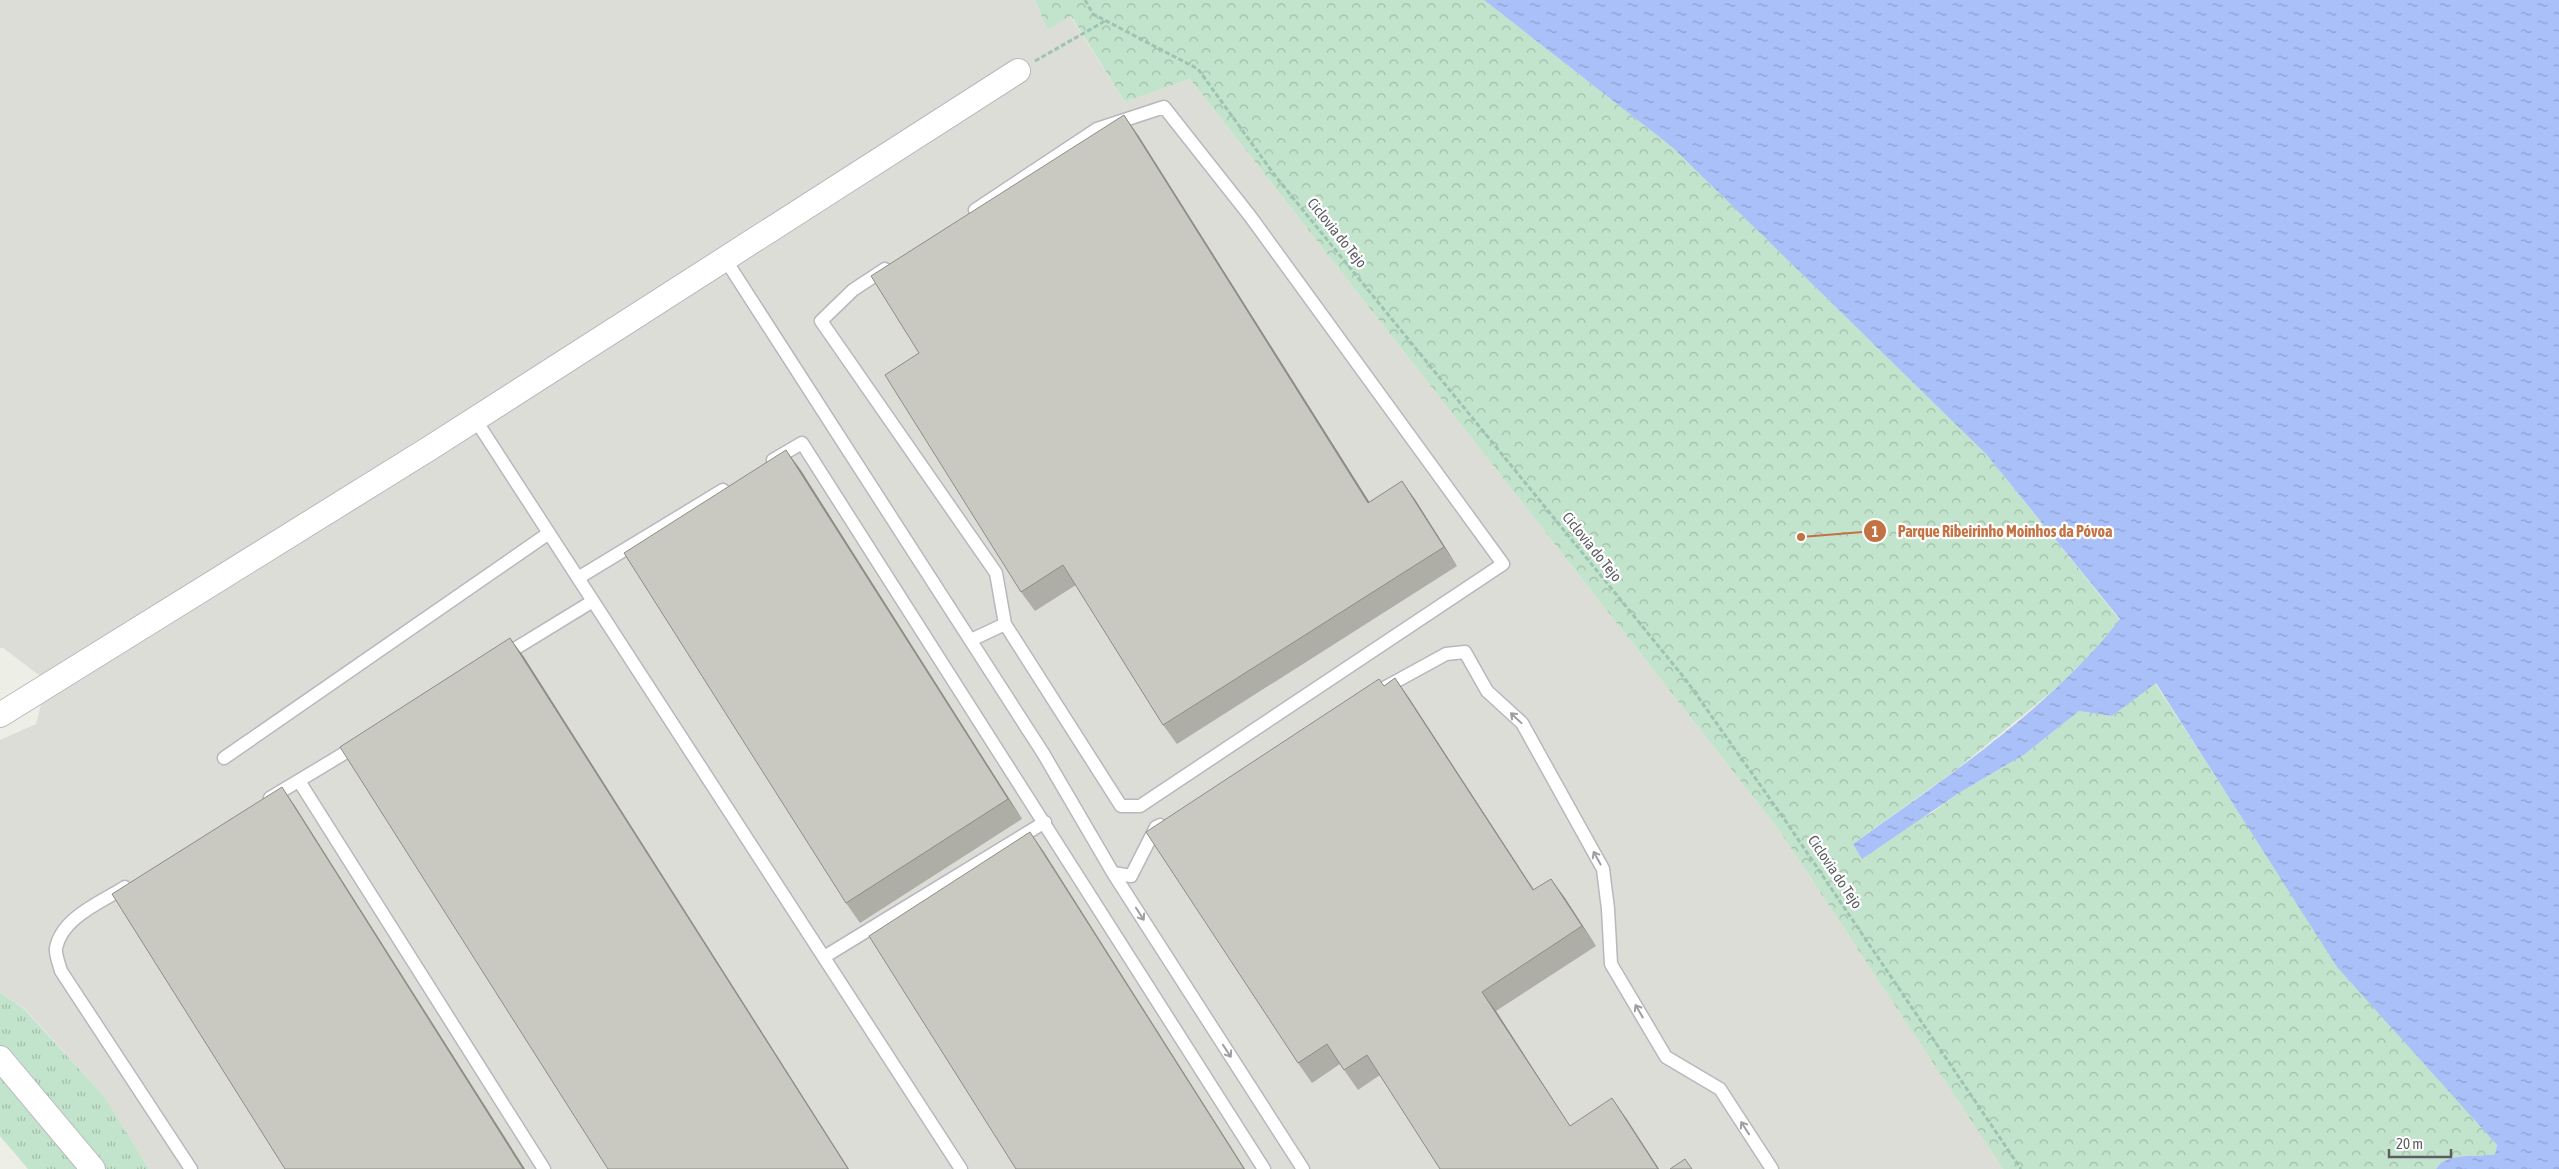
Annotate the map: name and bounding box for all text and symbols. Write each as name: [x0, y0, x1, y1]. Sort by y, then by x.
street label: Ciclovia do Tejo: [1304, 195, 1371, 271]
street label: Ciclovia do Tejo: [1559, 509, 1626, 585]
callout: Parque Ribeirinho Moinhos da Póvoa: [1863, 516, 2122, 547]
text: Parque Ribeirinho Moinhos da Póvoa: [1898, 522, 2112, 540]
text: 1: [1871, 523, 1879, 540]
one-way arrow: [1510, 712, 1523, 724]
street label: Ciclovia do Tejo: [1805, 832, 1866, 911]
one-way arrow: [1592, 851, 1601, 866]
one-way arrow: [1135, 907, 1145, 921]
one-way arrow: [1634, 1005, 1644, 1019]
one-way arrow: [1222, 1044, 1233, 1058]
one-way arrow: [1740, 1121, 1751, 1135]
scale bar: [2389, 1126, 2452, 1158]
text: 20 m: [2396, 1135, 2423, 1152]

